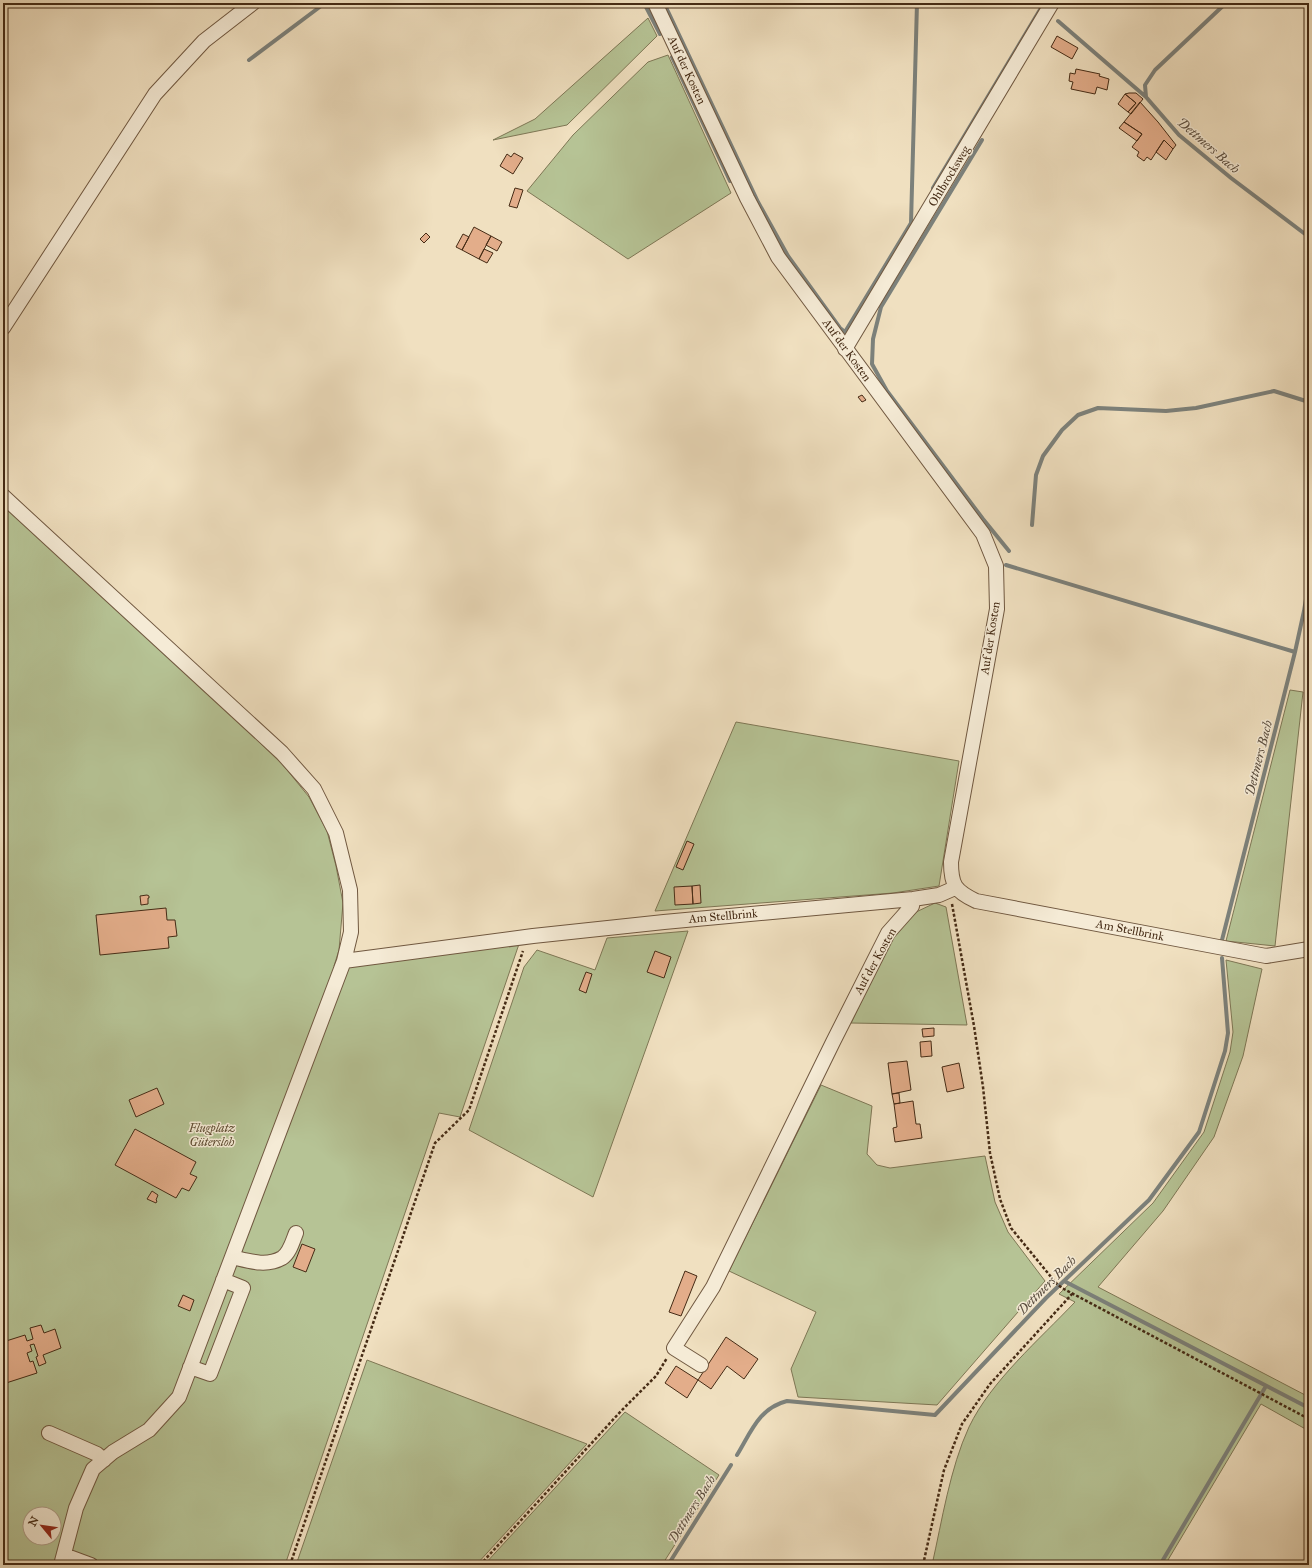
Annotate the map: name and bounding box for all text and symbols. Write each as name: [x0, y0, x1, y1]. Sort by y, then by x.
street label: Auf der Kosten: [665, 33, 709, 107]
water label: Dettmers Bach: [1174, 114, 1243, 178]
street label: Ohlbrocksweg: [925, 143, 974, 210]
street label: Auf der Kosten: [819, 315, 875, 384]
street label: Auf der Kosten: [977, 600, 1003, 676]
water label: Dettmers Bach: [1242, 718, 1276, 798]
street label: Am Stellbrink: [687, 906, 758, 926]
street label: Am Stellbrink: [1094, 916, 1166, 944]
street label: Auf der Kosten: [851, 925, 899, 997]
park label: Flugplatz Gütersloh: [188, 1121, 235, 1149]
water label: Dettmers Bach: [1014, 1252, 1080, 1319]
water label: Dettmers Bach: [665, 1472, 719, 1547]
north arrow: [22, 1506, 62, 1546]
text: N: [26, 1514, 42, 1529]

